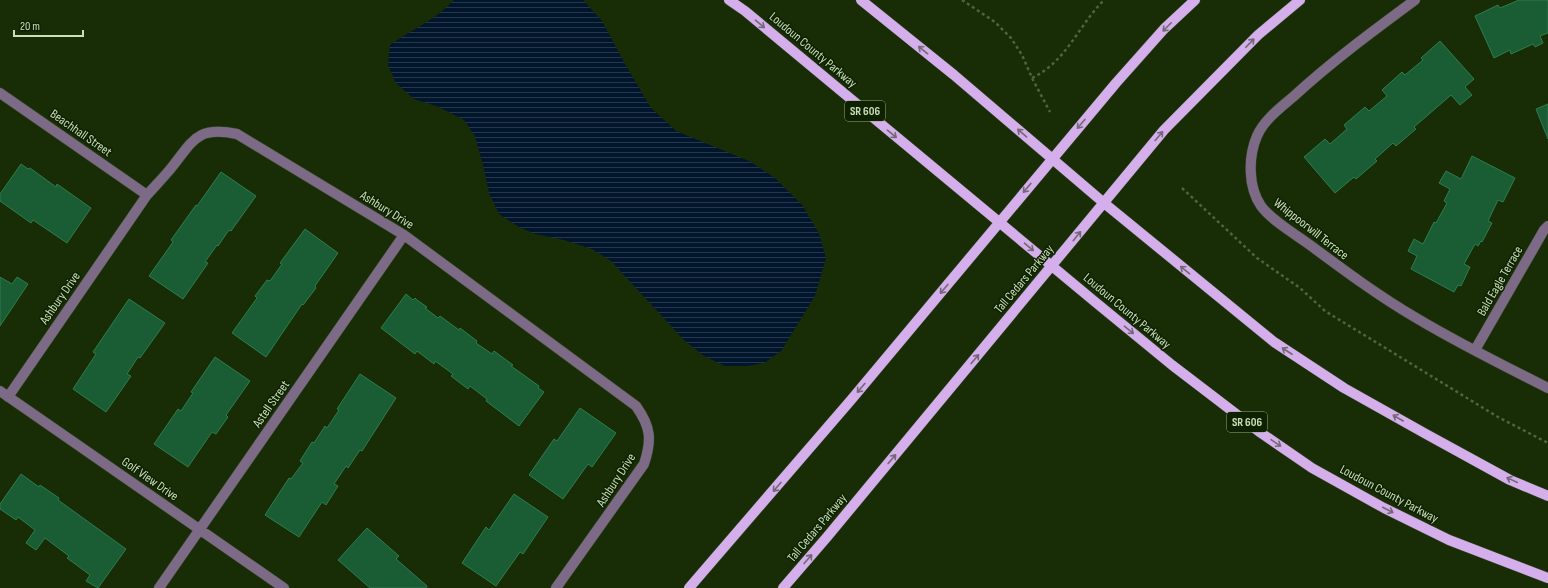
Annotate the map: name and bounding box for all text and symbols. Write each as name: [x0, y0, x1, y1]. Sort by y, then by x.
street label: Loudoun County Parkway: [766, 9, 860, 91]
scale bar: [14, 12, 83, 38]
text: 20 m: [20, 19, 40, 34]
one-way arrow: [755, 19, 766, 28]
one-way arrow: [1162, 22, 1172, 32]
one-way arrow: [1245, 38, 1255, 48]
one-way arrow: [917, 45, 928, 54]
road number: SR 606: [845, 101, 885, 121]
street label: Beachhall Street: [47, 106, 115, 160]
one-way arrow: [1077, 119, 1086, 130]
one-way arrow: [887, 129, 898, 138]
one-way arrow: [1017, 129, 1027, 138]
one-way arrow: [1155, 130, 1164, 141]
one-way arrow: [1023, 183, 1032, 194]
street label: Ashbury Drive: [356, 187, 417, 233]
street label: Whippoorwill Terrace: [1270, 195, 1352, 263]
one-way arrow: [1072, 231, 1081, 242]
street label: Tall Cedars Parkway: [991, 241, 1057, 317]
one-way arrow: [1024, 243, 1034, 252]
street label: Bald Eagle Terrace: [1474, 243, 1526, 319]
one-way arrow: [1180, 265, 1191, 274]
street label: Ashbury Drive: [36, 269, 84, 328]
street label: Loudoun County Parkway: [1080, 270, 1174, 352]
one-way arrow: [940, 283, 949, 294]
one-way arrow: [1124, 325, 1135, 334]
one-way arrow: [1282, 347, 1293, 355]
one-way arrow: [970, 353, 979, 364]
street label: Astell Street: [248, 377, 293, 431]
one-way arrow: [857, 383, 866, 394]
road number: SR 606: [1227, 412, 1267, 432]
one-way arrow: [1392, 414, 1404, 422]
one-way arrow: [1271, 439, 1282, 448]
street label: Ashbury Drive: [592, 450, 639, 510]
street label: Golf View Drive: [119, 454, 181, 504]
one-way arrow: [888, 454, 897, 465]
street label: Loudoun County Parkway: [1337, 461, 1441, 527]
one-way arrow: [1506, 476, 1518, 483]
one-way arrow: [772, 482, 781, 492]
street label: Tall Cedars Parkway: [784, 490, 850, 566]
one-way arrow: [1382, 507, 1394, 514]
one-way arrow: [804, 553, 813, 564]

